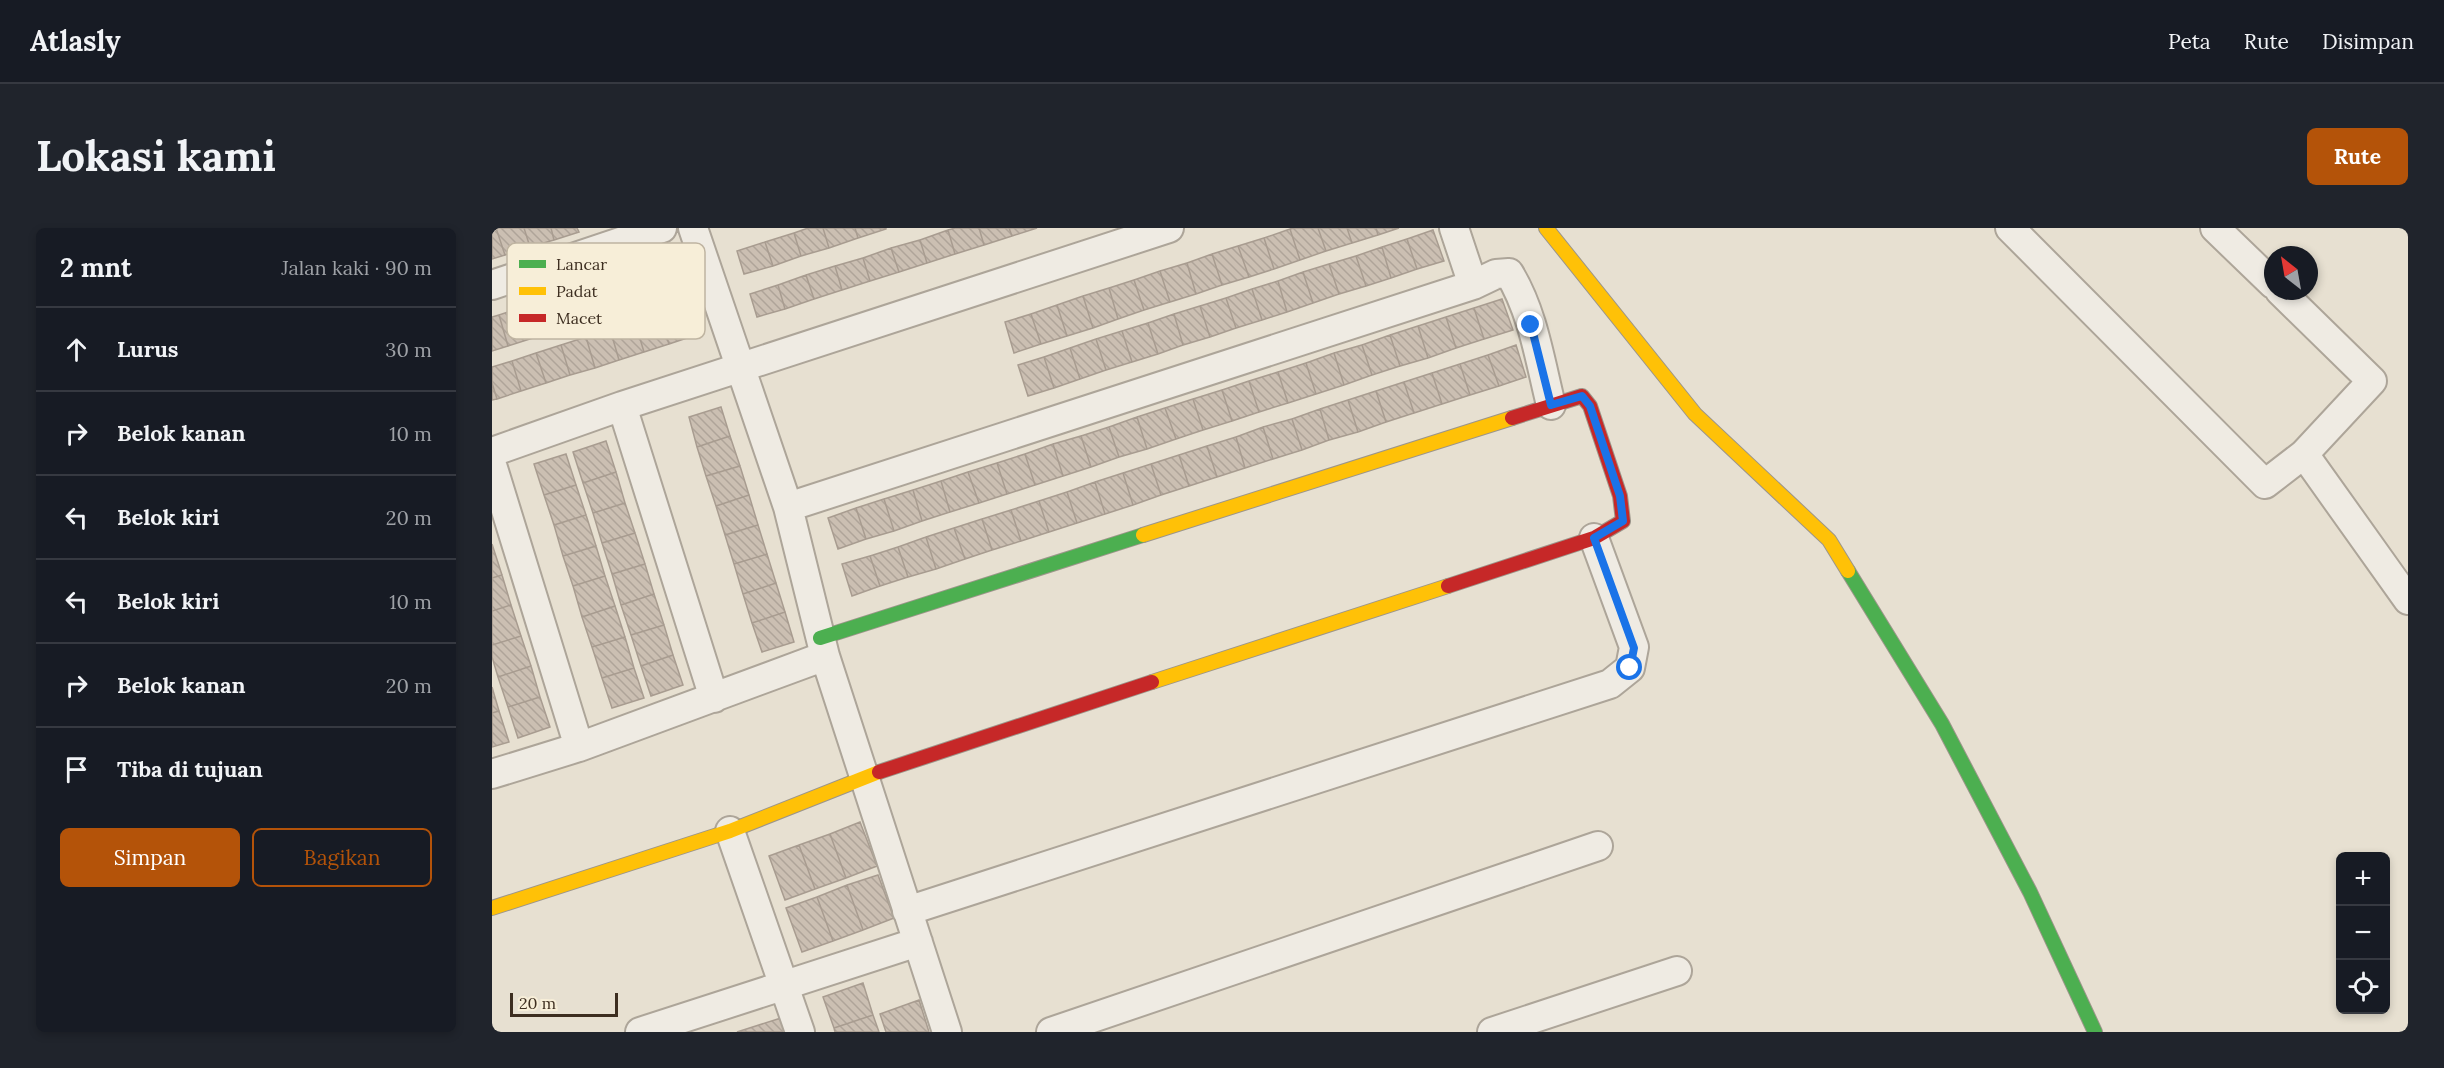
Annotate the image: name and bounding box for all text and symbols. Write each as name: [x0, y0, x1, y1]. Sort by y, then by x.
text: Atlasly: [30, 23, 121, 59]
text: Peta: [2168, 28, 2211, 55]
text: Rute: [2244, 28, 2289, 55]
text: Disimpan: [2322, 28, 2414, 55]
button: Rute: [2307, 128, 2408, 185]
text: Lokasi kami: [36, 129, 276, 183]
legend: [507, 243, 705, 339]
north arrow: [2264, 246, 2318, 300]
text: 2 mnt: [60, 251, 132, 284]
text: Lancar: [556, 254, 607, 274]
text: Jalan kaki · 90 m: [281, 255, 432, 280]
text: Padat: [556, 281, 599, 301]
text: Macet: [556, 308, 603, 328]
route end: [1517, 311, 1543, 337]
icon: ahead: [60, 333, 93, 366]
text: Lurus: [117, 335, 179, 363]
text: 30 m: [385, 337, 432, 362]
icon: right: [60, 417, 93, 450]
text: Belok kanan: [117, 419, 246, 447]
text: 10 m: [389, 421, 432, 446]
icon: left: [60, 501, 93, 534]
text: Belok kiri: [117, 503, 219, 531]
text: 20 m: [386, 505, 432, 530]
icon: left: [60, 585, 93, 618]
text: Belok kiri: [117, 587, 219, 615]
text: 10 m: [389, 589, 432, 614]
route start: [1616, 654, 1642, 680]
icon: right: [60, 669, 93, 702]
text: Belok kanan: [117, 671, 246, 699]
text: 20 m: [386, 673, 432, 698]
icon: arrive: [60, 753, 93, 786]
text: Tiba di tujuan: [117, 755, 263, 783]
button: Simpan: [60, 828, 240, 887]
button: Bagikan: [252, 828, 432, 887]
map controls: [2336, 852, 2390, 1014]
button: +: [2336, 852, 2390, 906]
button: −: [2336, 906, 2390, 960]
button: locate: [2336, 960, 2390, 1014]
scale bar: [510, 990, 618, 1018]
text: 20 m: [519, 993, 556, 1013]

